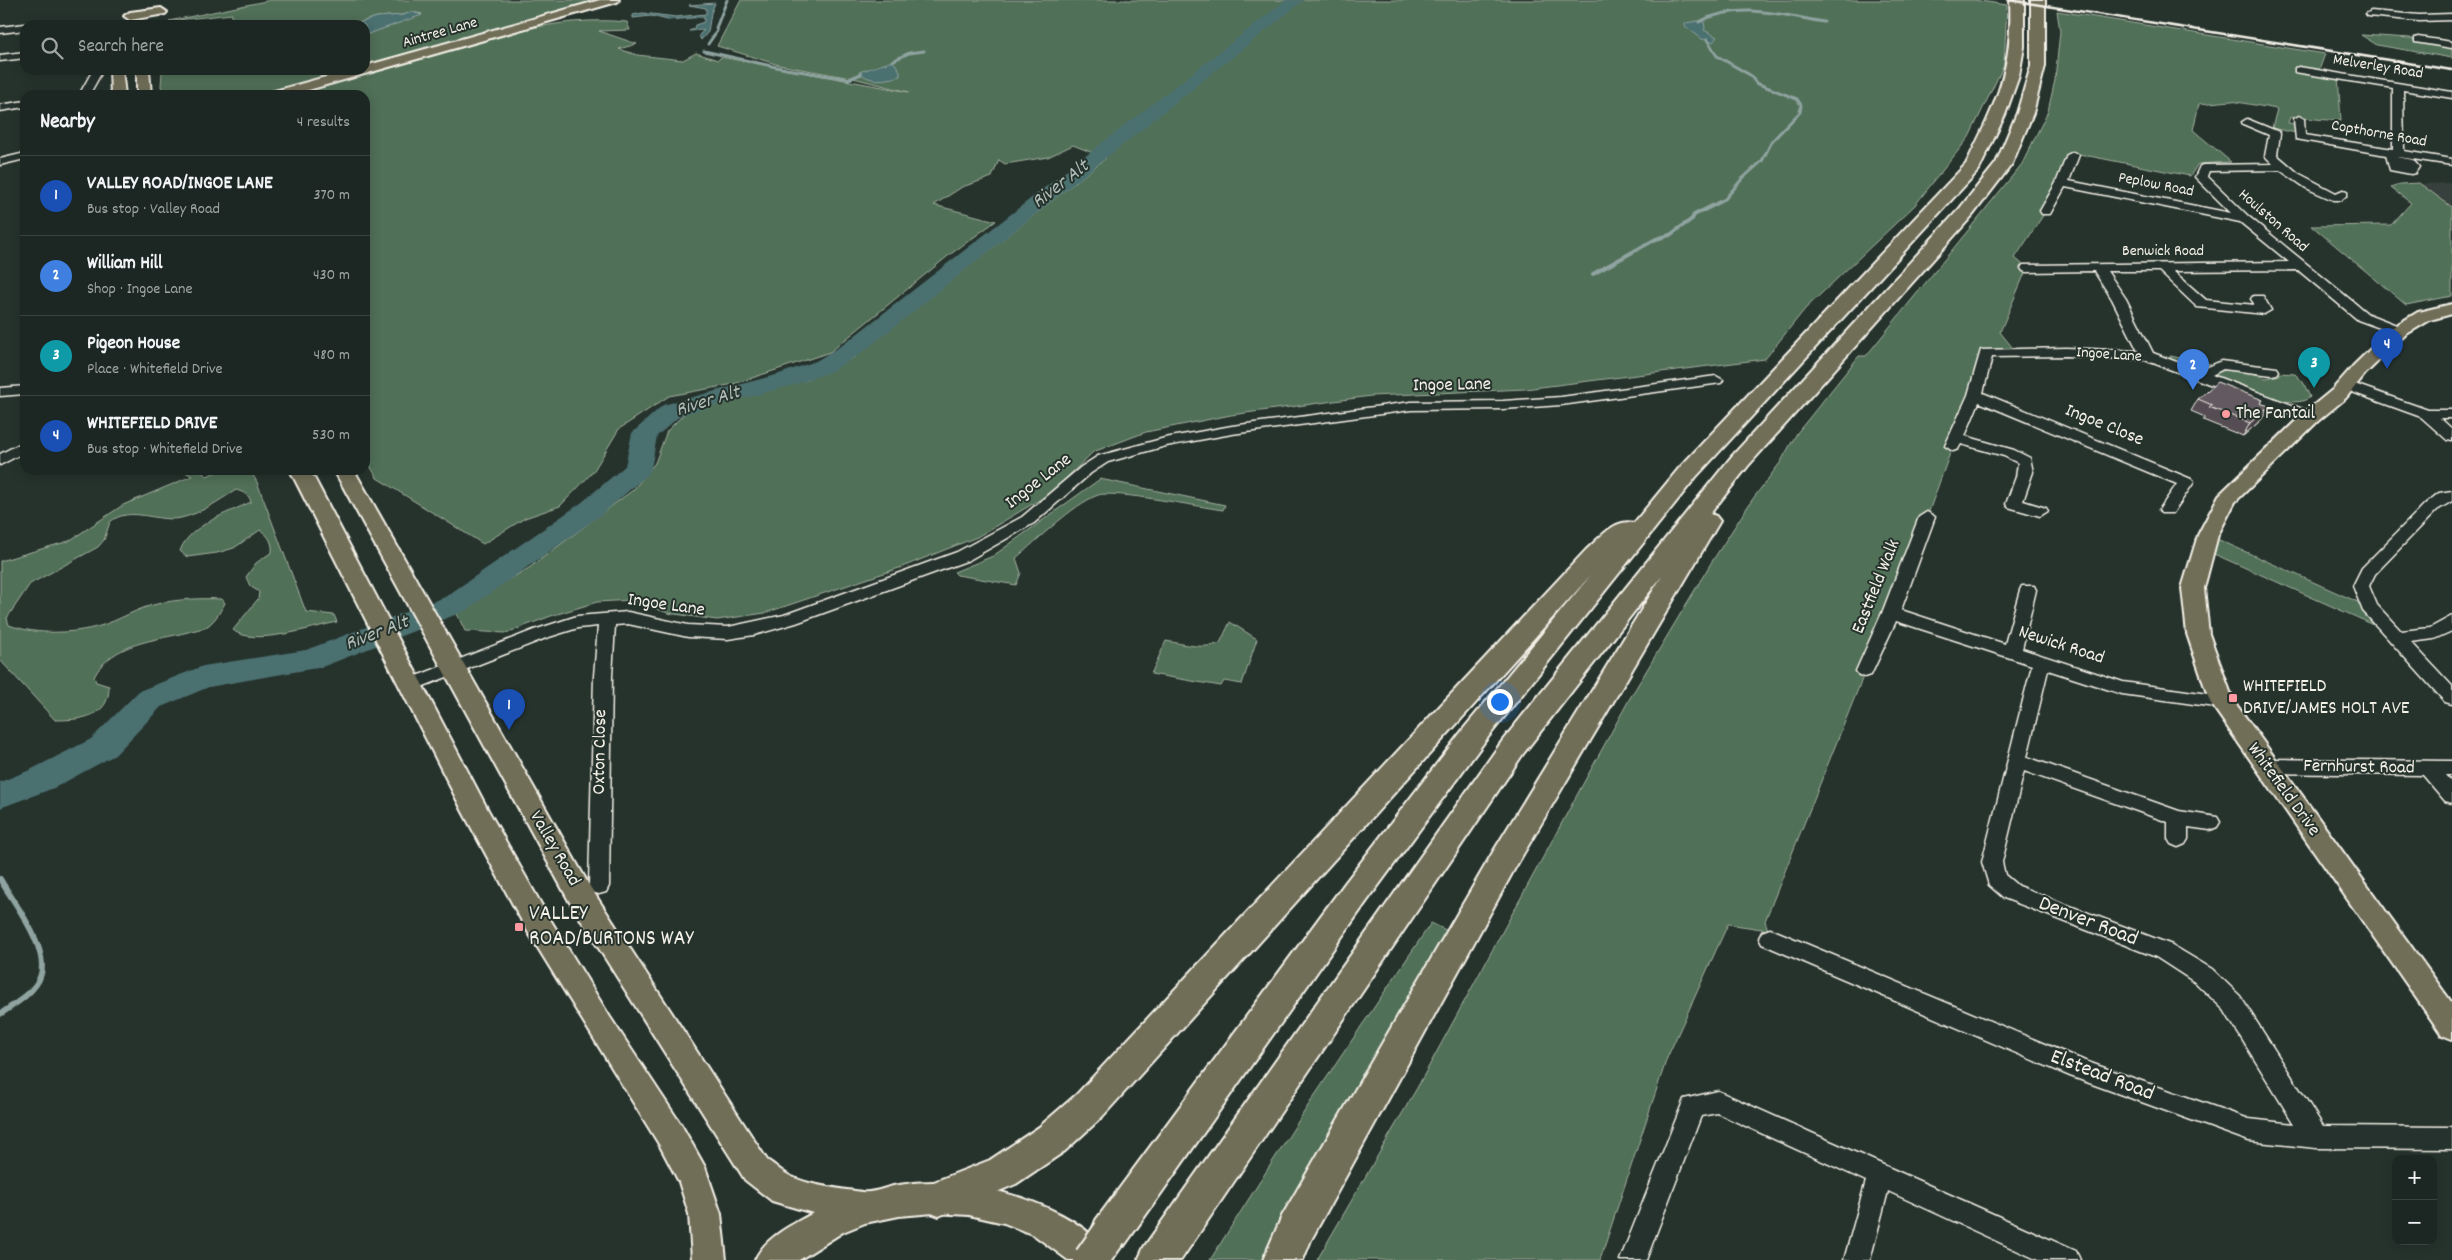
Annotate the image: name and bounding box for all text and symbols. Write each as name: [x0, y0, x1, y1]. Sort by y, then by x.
street label: Aintree Lane: [400, 11, 480, 55]
search box: [20, 20, 370, 75]
icon: search: [38, 34, 66, 62]
text: Search here: [78, 34, 164, 61]
street label: Melverley Road: [2331, 49, 2425, 85]
text: Nearby: [40, 108, 95, 138]
text: 4 results: [297, 111, 350, 134]
street label: Copthorne Road: [2329, 114, 2429, 154]
water label: River Alt: [1027, 153, 1097, 216]
street label: Peplow Road: [2116, 166, 2196, 204]
text: VALLEY ROAD/INGOE LANE: [87, 171, 273, 198]
text: 1: [54, 184, 58, 207]
text: 370 m: [313, 184, 350, 207]
street label: Houlston Road: [2233, 184, 2313, 258]
text: Bus stop · Valley Road: [87, 198, 220, 221]
street label: Benwick Road: [2122, 240, 2204, 263]
text: William Hill: [87, 251, 162, 278]
text: 2: [53, 264, 60, 287]
text: 430 m: [313, 264, 350, 287]
text: Shop · Ingoe Lane: [87, 278, 193, 301]
pin: 4: [2371, 328, 2403, 369]
text: Pigeon House: [87, 331, 180, 358]
street label: Ingoe Lane: [2075, 341, 2143, 369]
text: 3: [52, 344, 60, 367]
text: 480 m: [314, 344, 350, 367]
pin: 3: [2298, 347, 2330, 388]
pin: 2: [2177, 349, 2209, 390]
text: Place · Whitefield Drive: [87, 358, 223, 381]
street label: Ingoe Lane: [1413, 372, 1491, 400]
water label: River Alt: [673, 379, 745, 425]
street label: Ingoe Close: [2061, 398, 2147, 454]
place label: The Fantail: [2236, 401, 2316, 428]
marker: The Fantail: [2220, 408, 2232, 420]
text: WHITEFIELD DRIVE: [87, 411, 217, 438]
text: 4: [53, 424, 59, 447]
text: 530 m: [312, 424, 350, 447]
text: Bus stop · Whitefield Drive: [87, 438, 243, 461]
street label: Ingoe Lane: [1000, 447, 1078, 517]
street label: Eastfield Walk: [1846, 536, 1908, 638]
street label: Ingoe Lane: [626, 587, 706, 625]
water label: River Alt: [341, 609, 414, 659]
street label: Newick Road: [2015, 619, 2107, 673]
place label: WHITEFIELD DRIVE/JAMES HOLT AVE: [2243, 674, 2410, 723]
pin: 1: [493, 689, 525, 730]
your location: [1487, 689, 1513, 715]
marker: WHITEFIELD DRIVE/JAMES HOLT AVE: [2227, 692, 2239, 704]
street label: Oxton Close: [587, 709, 615, 795]
street label: Whitefield Drive: [2240, 738, 2326, 842]
street label: Fernhurst Road: [2303, 754, 2415, 782]
street label: Valley Road: [522, 806, 586, 892]
street label: Denver Road: [2034, 889, 2142, 955]
place label: VALLEY ROAD/BURTONS WAY: [529, 899, 694, 955]
marker: VALLEY ROAD/BURTONS WAY: [513, 921, 525, 933]
street label: Elstead Road: [2046, 1042, 2158, 1110]
map controls: [2392, 1155, 2437, 1245]
button: +: [2392, 1155, 2437, 1200]
button: −: [2392, 1200, 2437, 1245]

